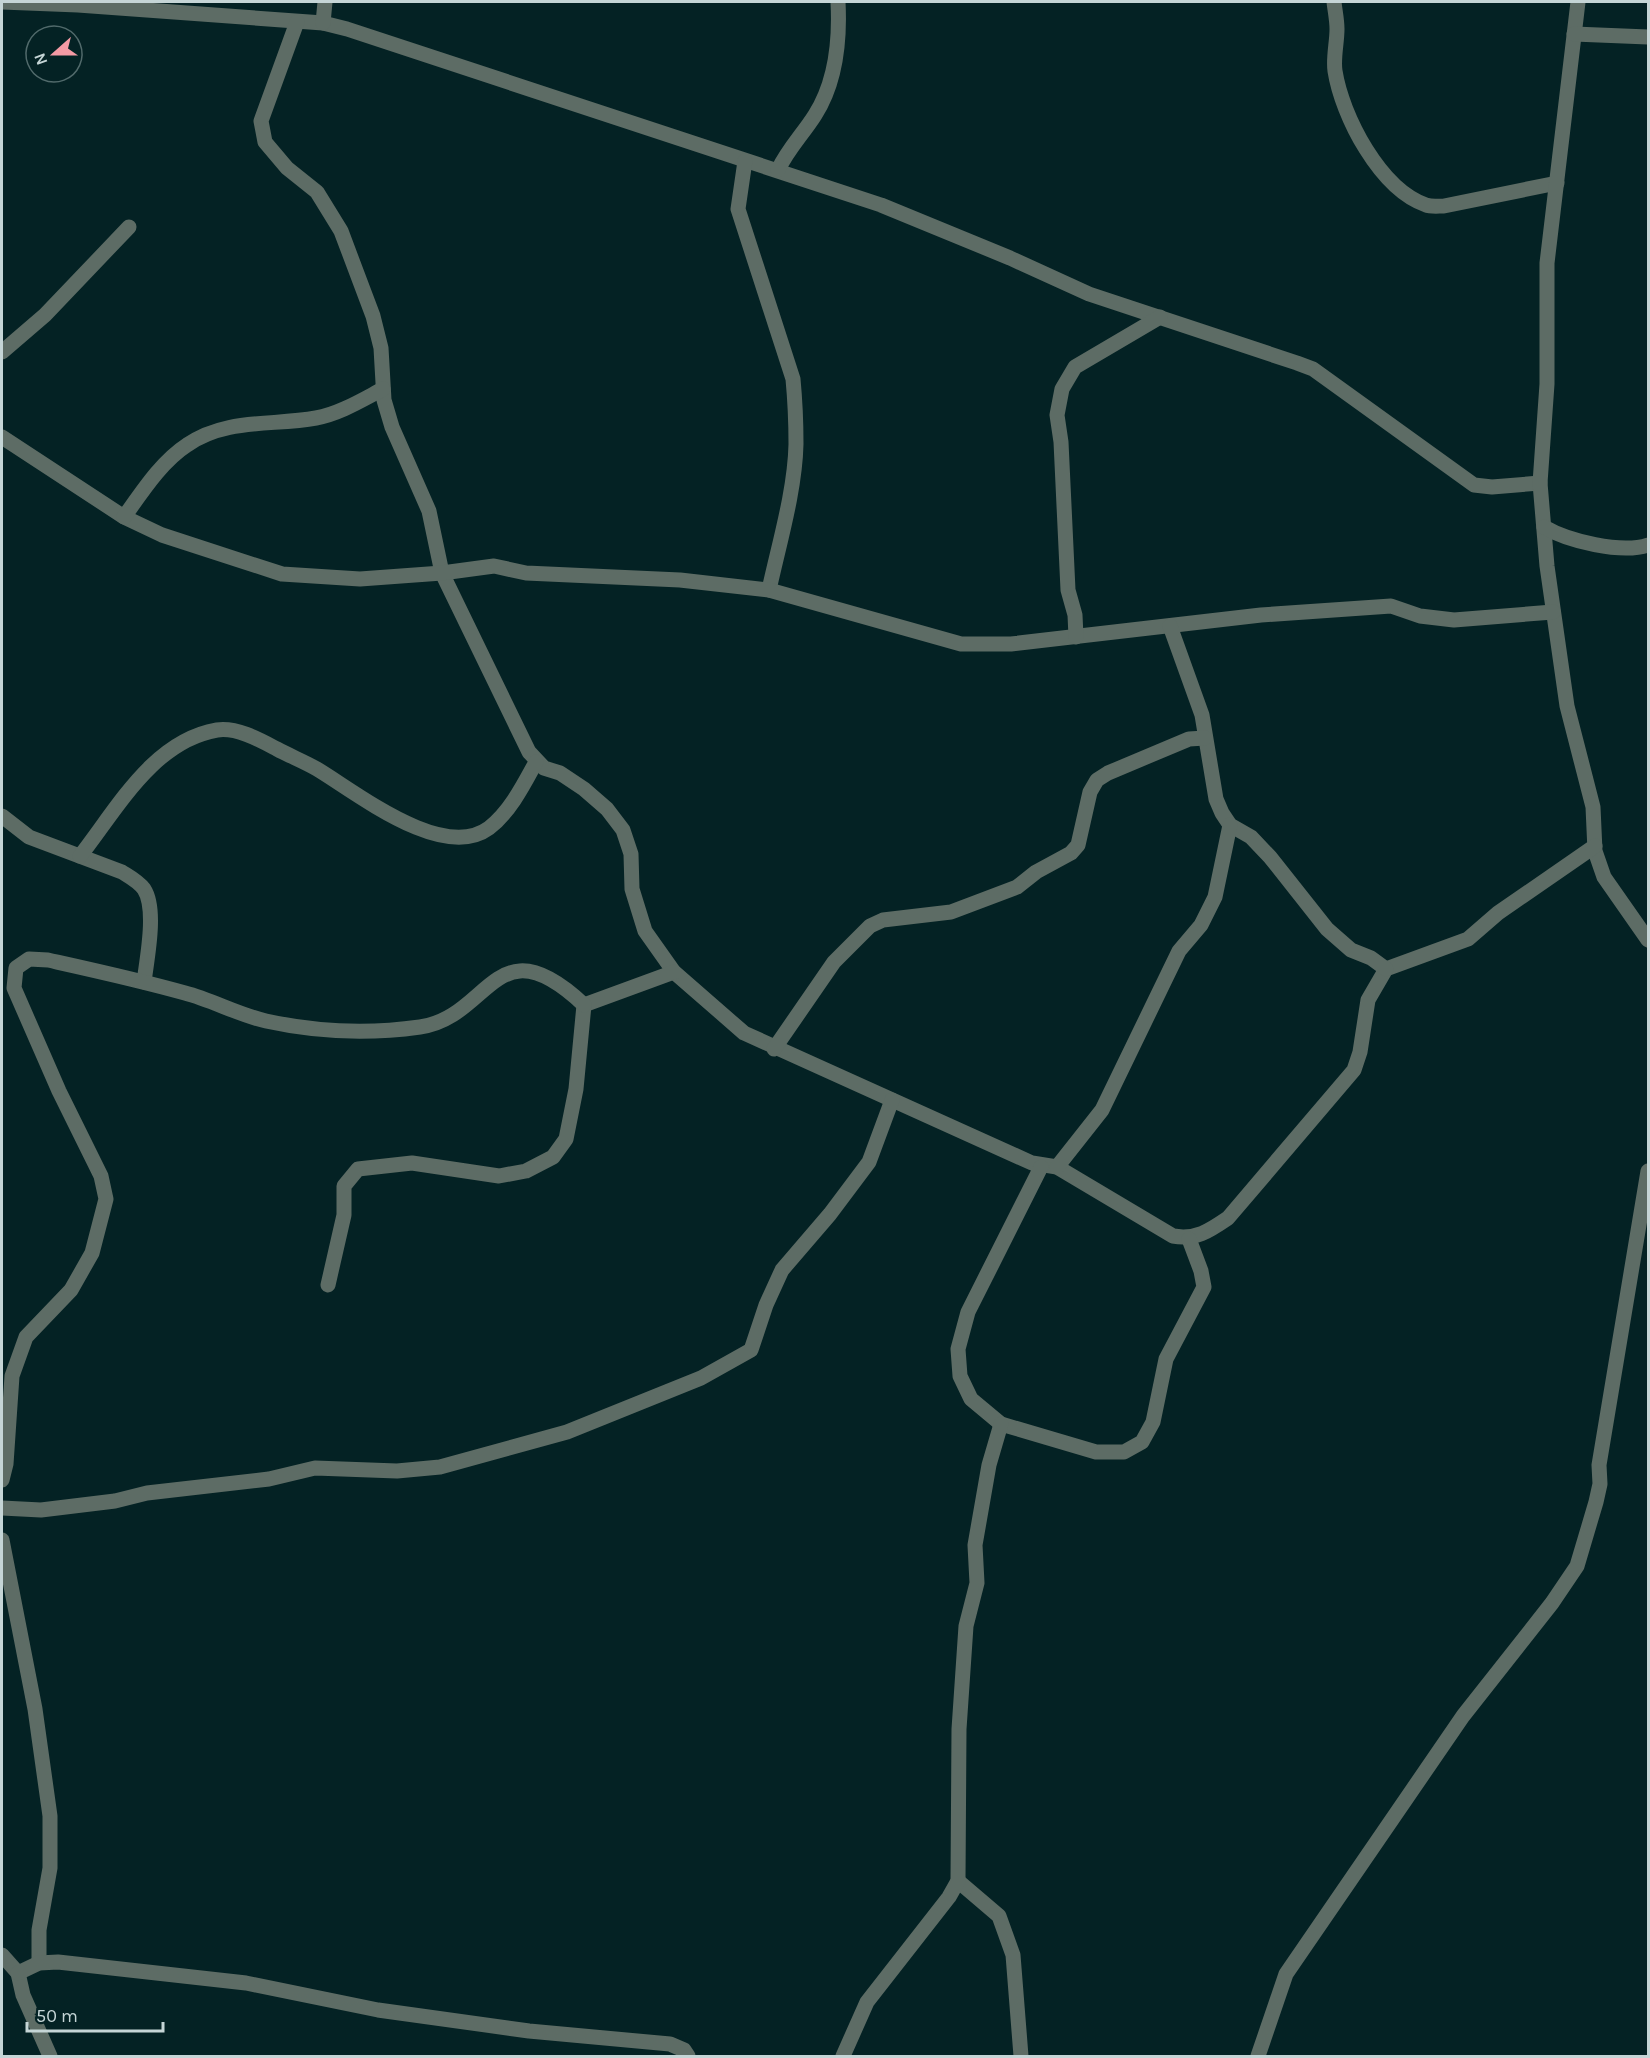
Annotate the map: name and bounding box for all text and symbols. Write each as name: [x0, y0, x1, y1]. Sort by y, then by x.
north arrow: [24, 24, 84, 84]
text: N: [30, 50, 51, 68]
scale bar: [27, 1995, 164, 2033]
text: 50 m: [36, 2005, 78, 2027]

